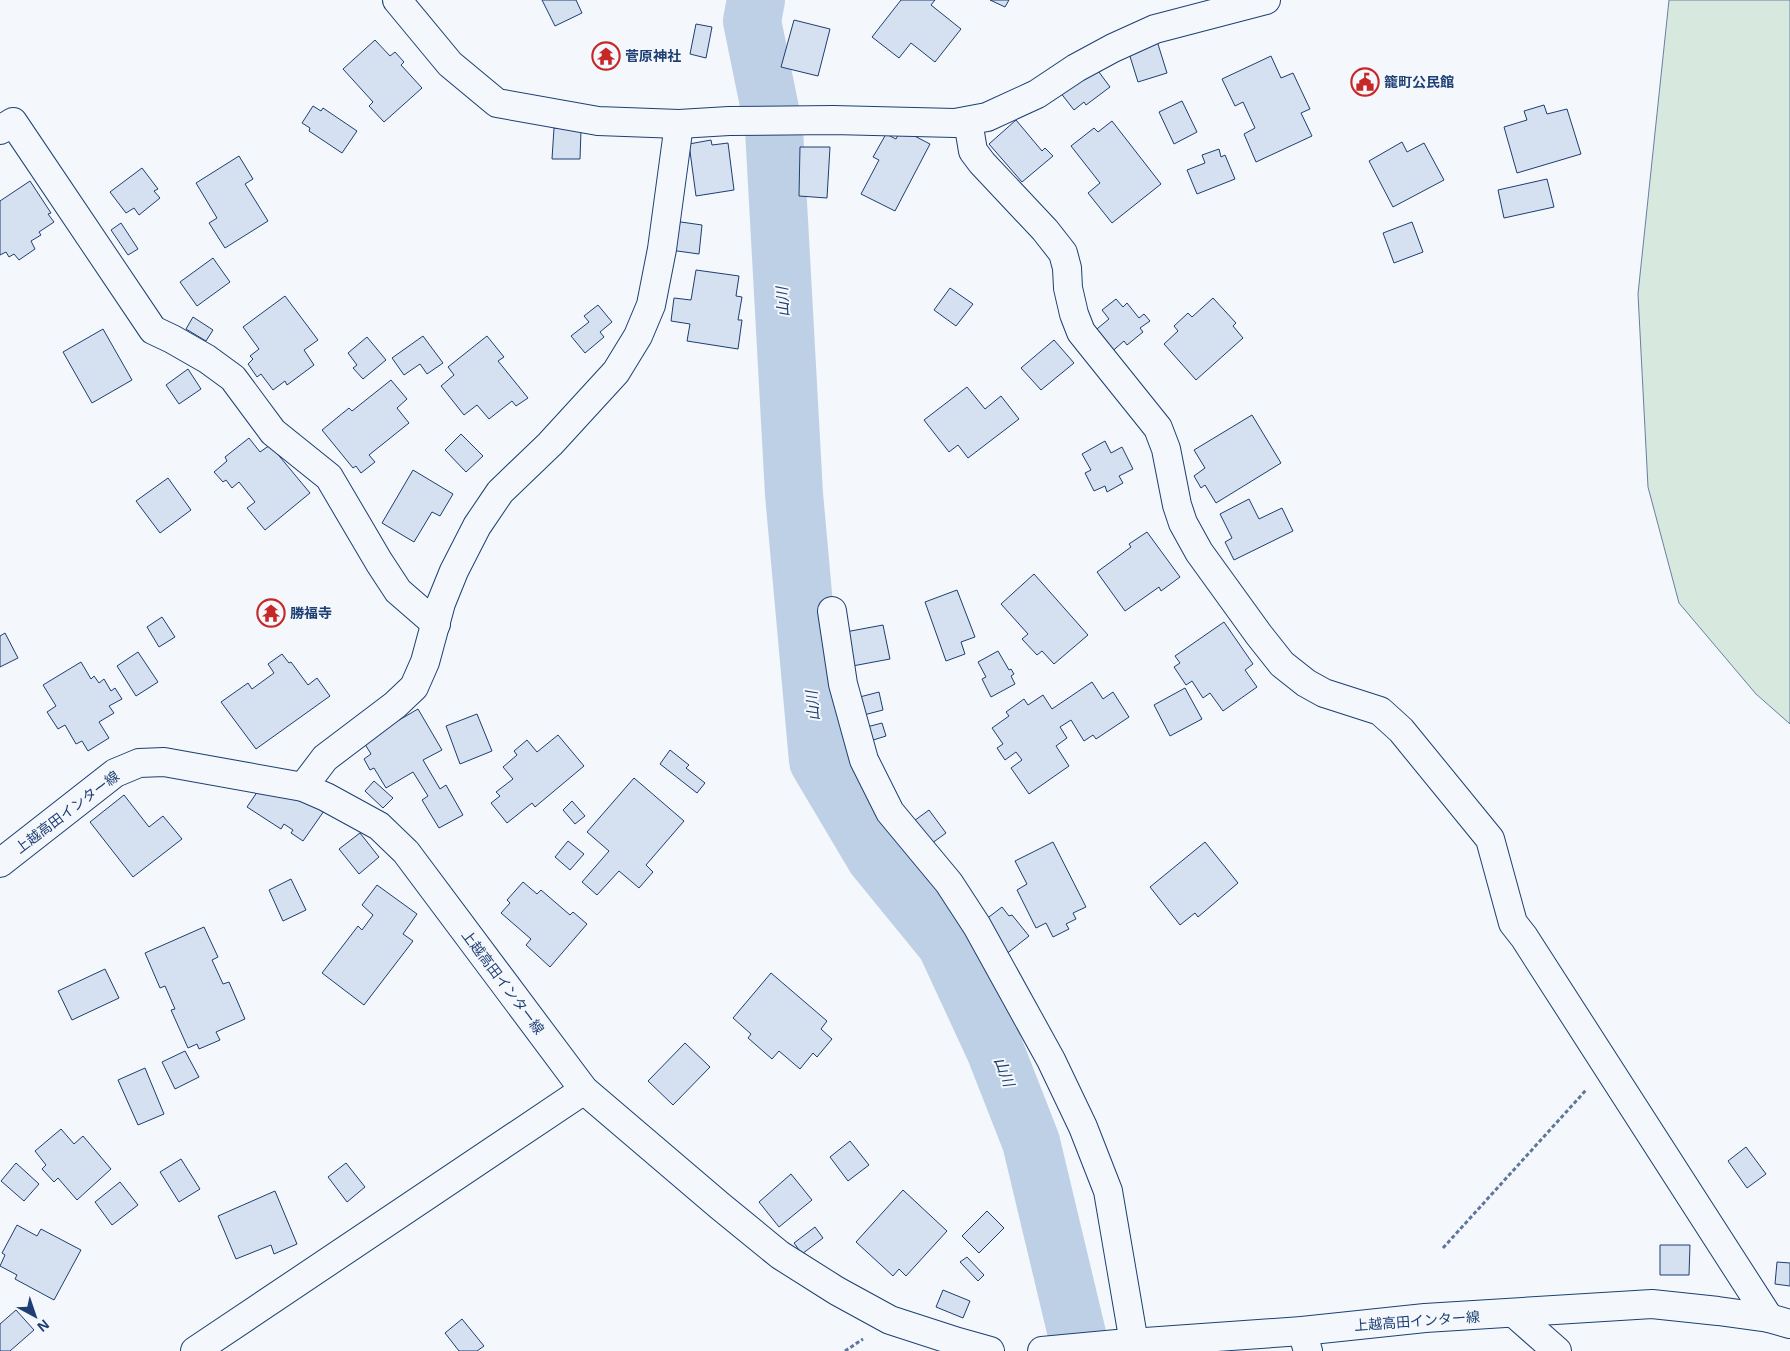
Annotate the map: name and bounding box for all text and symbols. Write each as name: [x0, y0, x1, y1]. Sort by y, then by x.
temple icon: 菅原神社: [591, 41, 621, 71]
place label: 菅原神社: [625, 48, 681, 64]
public building icon: 籠町公民館: [1350, 67, 1380, 97]
place label: 籠町公民館: [1384, 74, 1454, 90]
water label: 山川: [773, 285, 792, 317]
temple icon: 勝福寺: [256, 598, 286, 628]
place label: 勝福寺: [290, 605, 332, 621]
water label: 山川: [803, 688, 822, 722]
street label: 上越高田インター線: [12, 768, 122, 856]
street label: 上越高田インター線: [459, 927, 547, 1037]
water label: 山川: [991, 1055, 1018, 1091]
north arrow: [10, 1291, 60, 1341]
street label: 上越高田インター線: [1354, 1309, 1480, 1333]
text: N: [34, 1317, 52, 1335]

